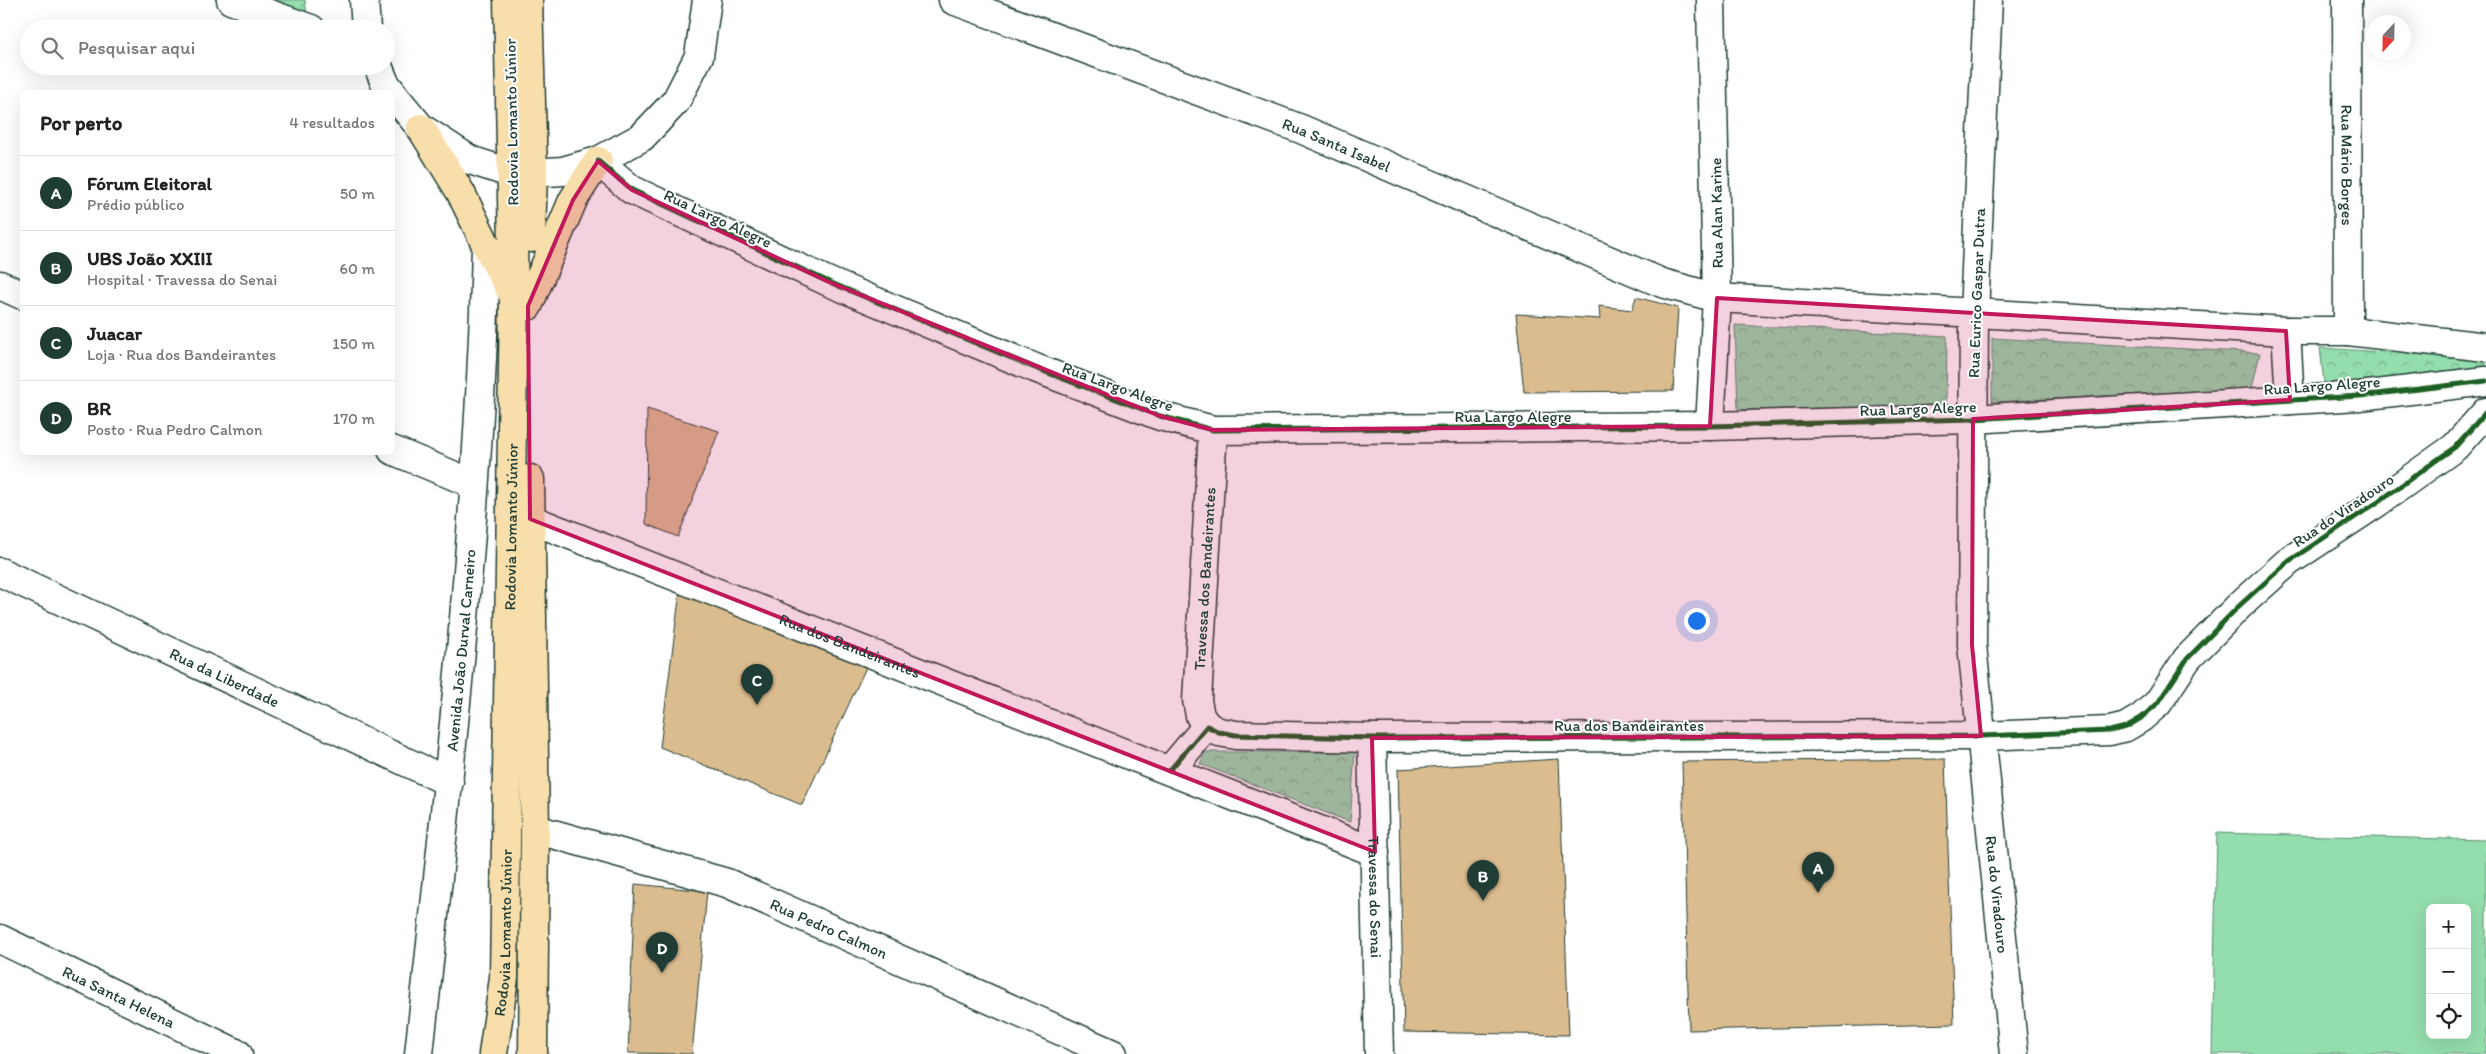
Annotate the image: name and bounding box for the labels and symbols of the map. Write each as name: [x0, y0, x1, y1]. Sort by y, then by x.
north arrow: [2366, 15, 2411, 60]
street label: Rodovia Lomanto Júnior: [501, 38, 522, 206]
street label: Rua Mário Borges: [2337, 104, 2357, 226]
street label: Rua Santa Isabel: [1280, 114, 1394, 176]
street label: Rua Alan Karine: [1706, 157, 1727, 269]
street label: Rua Largo Alegre: [661, 185, 775, 252]
street label: Rua Eurico Gaspar Dutra: [1964, 207, 1989, 378]
street label: Rua Largo Alegre: [1060, 358, 1176, 415]
street label: Rua Largo Alegre: [2263, 372, 2381, 399]
street label: Rua Largo Alegre: [1859, 397, 1977, 420]
street label: Rua Largo Alegre: [1455, 407, 1572, 426]
street label: Rodovia Lomanto Júnior: [500, 442, 522, 611]
street label: Rua do Viradouro: [2289, 470, 2398, 551]
street label: Travessa dos Bandeirantes: [1190, 487, 1220, 671]
street label: Avenida João Durval Carneiro: [442, 548, 480, 752]
your location: [1684, 608, 1710, 634]
street label: Rua dos Bandeirantes: [776, 609, 923, 682]
street label: Rua da Liberdade: [167, 644, 282, 711]
pin: C: [741, 664, 773, 705]
street label: Rua dos Bandeirantes: [1554, 716, 1704, 735]
street label: Rua do Viradouro: [1982, 835, 2013, 954]
street label: Travessa do Senai: [1364, 836, 1386, 958]
street label: Rodovia Lomanto Júnior: [490, 848, 516, 1017]
pin: A: [1802, 852, 1834, 893]
pin: B: [1467, 860, 1499, 901]
street label: Rua Pedro Calmon: [767, 894, 891, 963]
pin: D: [646, 932, 678, 973]
street label: Rua Santa Helena: [59, 962, 179, 1032]

